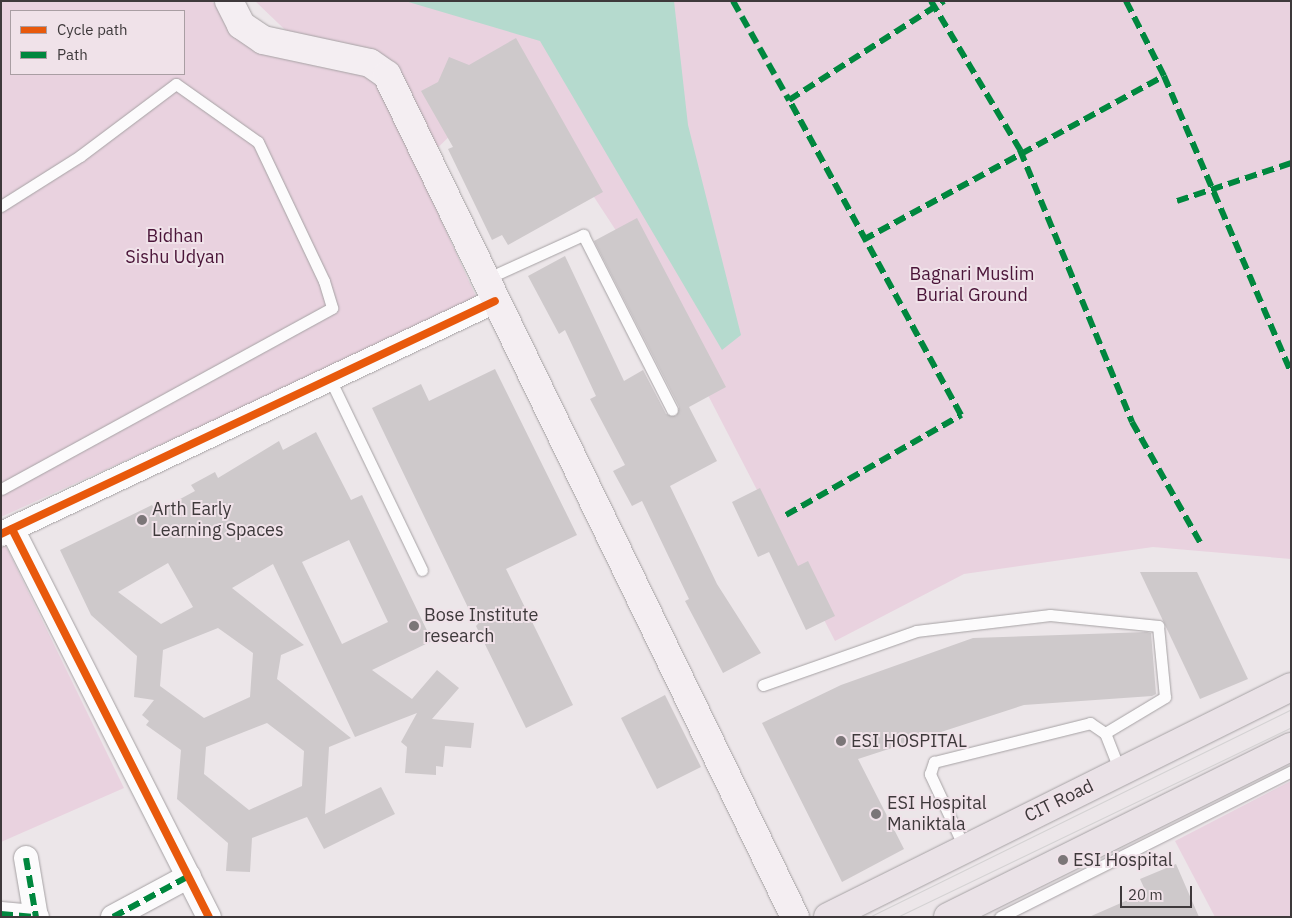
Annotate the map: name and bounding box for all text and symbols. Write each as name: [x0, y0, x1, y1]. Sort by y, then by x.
legend: [10, 10, 185, 75]
text: Cycle path: [57, 20, 128, 39]
text: Path: [57, 45, 88, 64]
park label: Bidhan Sishu Udyan: [125, 226, 225, 268]
park label: Bagnari Muslim Burial Ground: [910, 264, 1034, 306]
place label: Arth Early Learning Spaces: [152, 499, 284, 542]
marker: Arth Early Learning Spaces: [136, 514, 148, 526]
place label: Bose Institute research: [424, 605, 538, 648]
marker: Bose Institute research: [408, 620, 420, 632]
place label: ESI HOSPITAL: [851, 730, 967, 752]
marker: ESI HOSPITAL: [835, 735, 847, 747]
street label: CIT Road: [1021, 775, 1097, 827]
place label: ESI Hospital Maniktala: [887, 793, 987, 836]
marker: ESI Hospital Maniktala: [869, 807, 883, 821]
place label: ESI Hospital: [1073, 849, 1173, 871]
marker: ESI Hospital: [1057, 854, 1069, 866]
scale bar: [1122, 876, 1194, 908]
text: 20 m: [1128, 885, 1163, 904]

